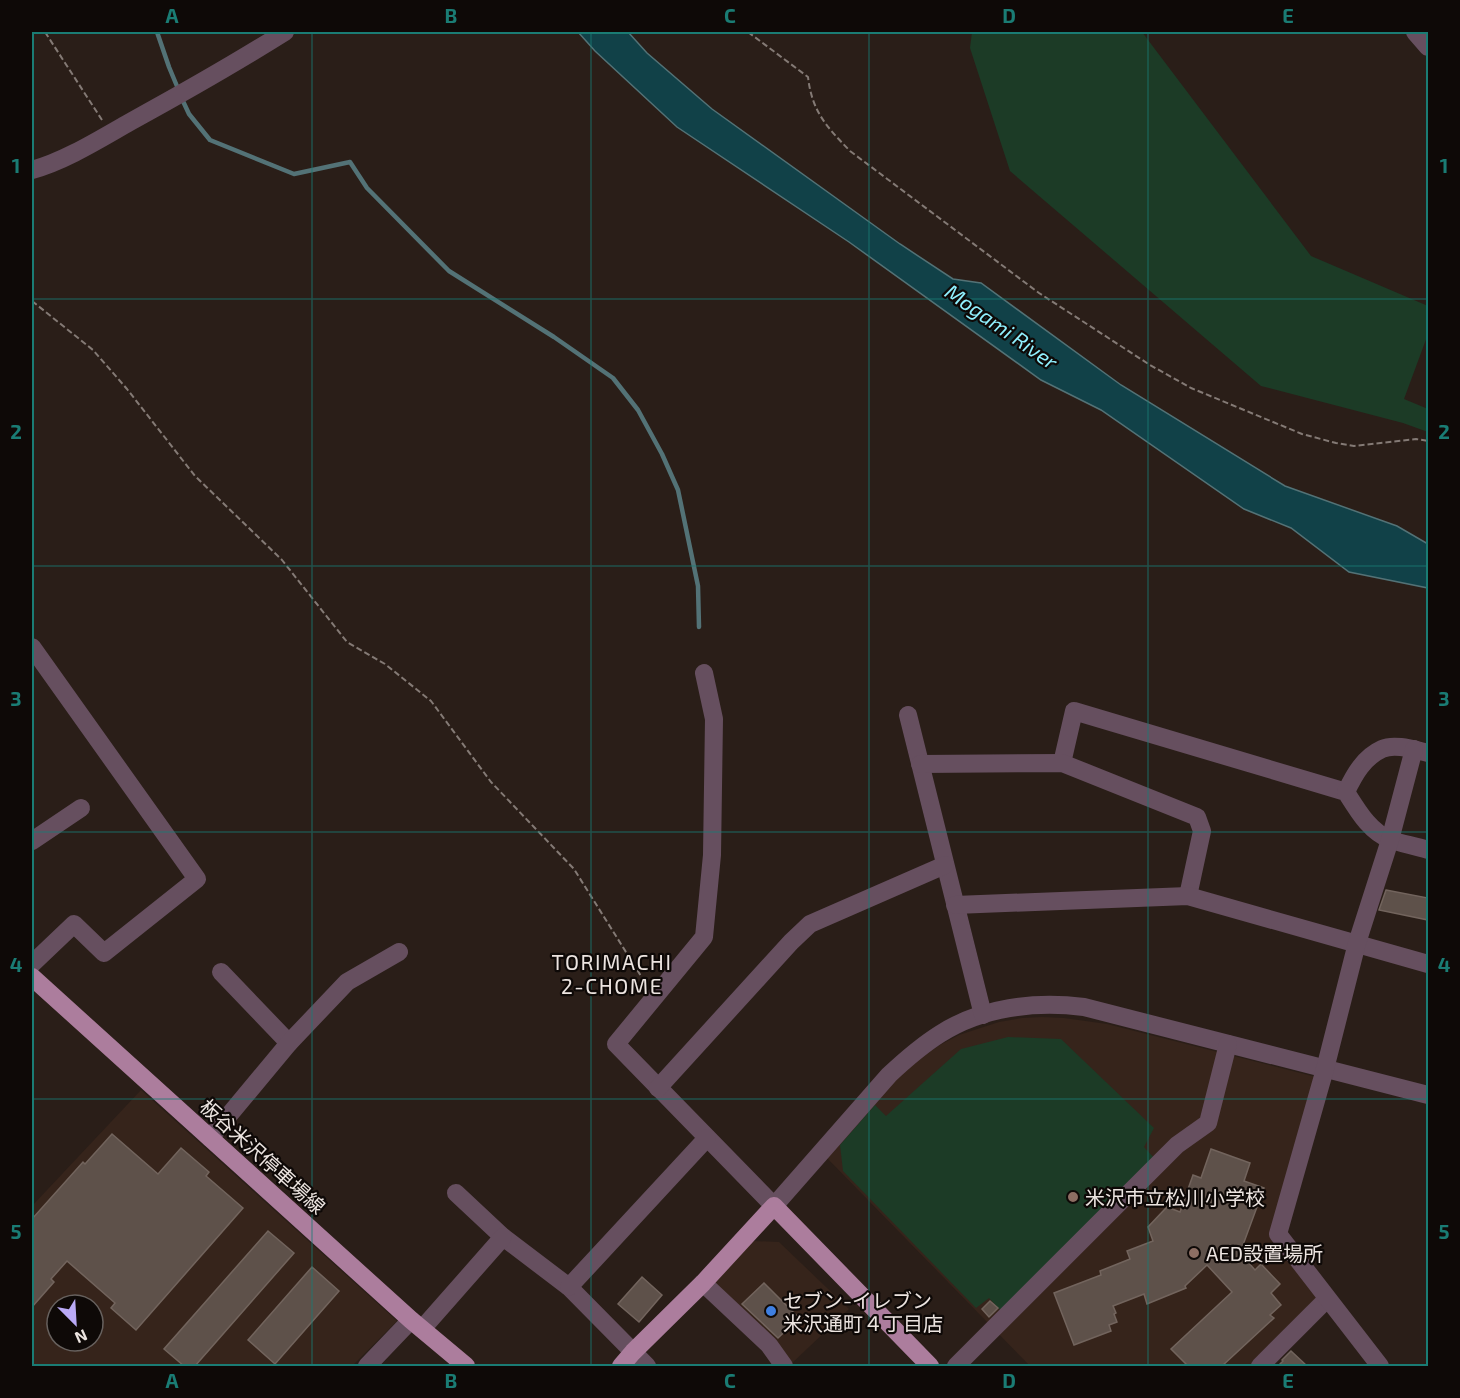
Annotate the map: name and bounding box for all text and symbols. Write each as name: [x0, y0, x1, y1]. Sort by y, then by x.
text: A: [165, 3, 179, 27]
text: B: [445, 3, 457, 27]
text: C: [724, 3, 736, 27]
text: D: [1002, 3, 1016, 27]
text: E: [1282, 3, 1294, 27]
text: 1: [12, 153, 20, 177]
text: 1: [1440, 153, 1448, 177]
water label: Mogami River: [941, 278, 1064, 374]
text: 2: [10, 419, 22, 443]
text: 2: [1438, 419, 1450, 443]
text: 3: [10, 686, 22, 710]
text: 3: [1438, 686, 1450, 710]
district label: TORIMACHI 2-CHOME: [552, 949, 672, 998]
text: 4: [10, 952, 23, 976]
text: 4: [1438, 952, 1451, 976]
street label: 板谷米沢停車場線: [196, 1094, 330, 1218]
place label: 米沢市立松川小学校: [1085, 1185, 1265, 1209]
marker: 米沢市立松川小学校: [1066, 1190, 1080, 1204]
text: 5: [10, 1219, 22, 1243]
text: 5: [1438, 1219, 1450, 1243]
place label: AED設置場所: [1206, 1241, 1323, 1265]
marker: AED設置場所: [1187, 1246, 1201, 1260]
place label: セブン-イレブン 米沢通町４丁目店: [783, 1288, 943, 1335]
north arrow: [45, 1293, 105, 1353]
marker: セブン-イレブン 米沢通町４丁目店: [764, 1304, 778, 1318]
text: N: [72, 1326, 90, 1348]
text: A: [165, 1368, 179, 1392]
text: B: [445, 1368, 457, 1392]
text: C: [724, 1368, 736, 1392]
text: D: [1002, 1368, 1016, 1392]
text: E: [1282, 1368, 1294, 1392]

